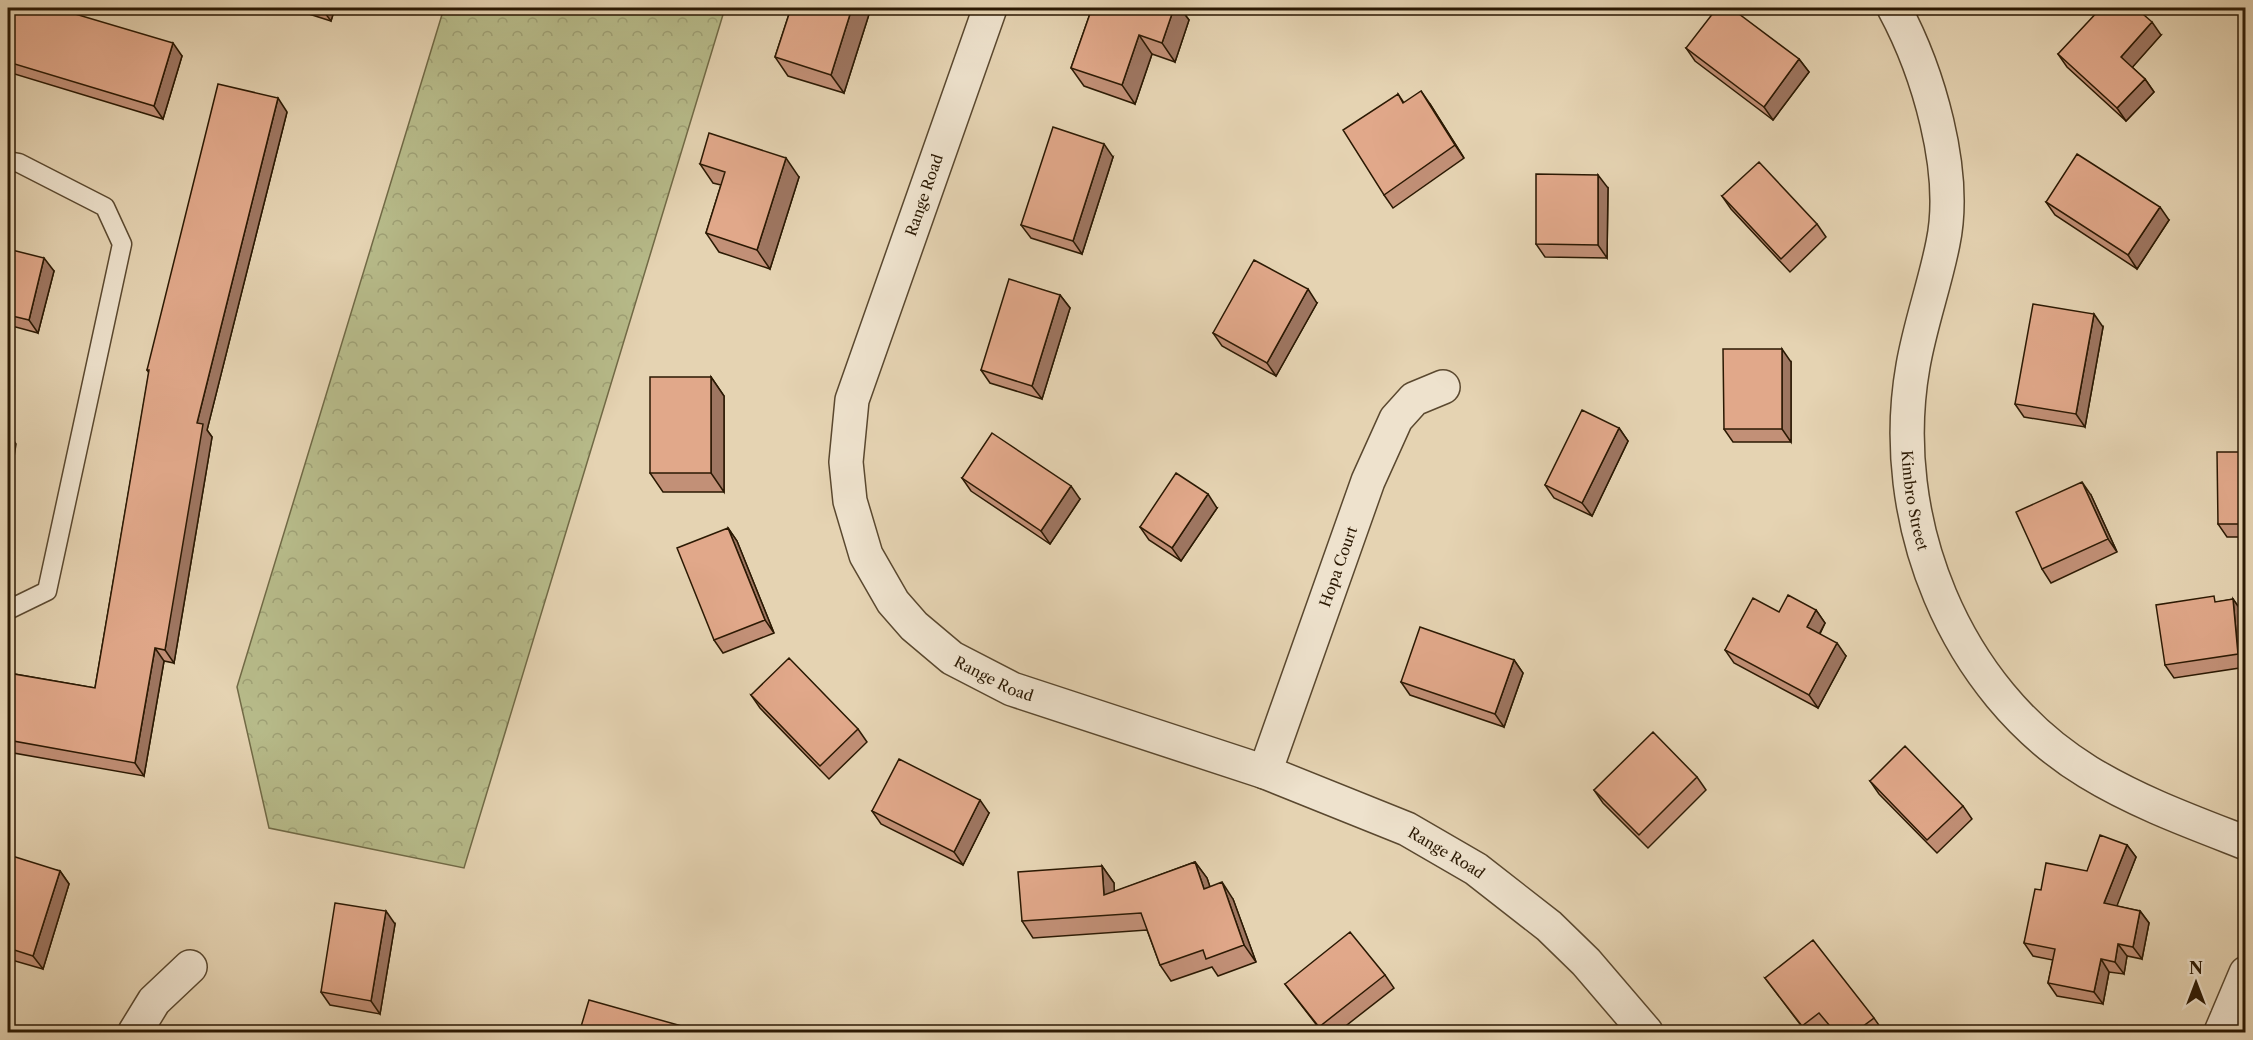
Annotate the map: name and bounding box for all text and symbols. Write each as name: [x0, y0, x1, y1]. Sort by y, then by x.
street label: Range Road: [901, 151, 947, 239]
street label: Kimbro Street: [1898, 450, 1933, 553]
street label: Hopa Court: [1315, 523, 1361, 609]
street label: Range Road: [951, 651, 1036, 705]
street label: Range Road: [1405, 822, 1489, 882]
north arrow: [2166, 953, 2226, 1013]
text: N: [2189, 958, 2203, 978]

